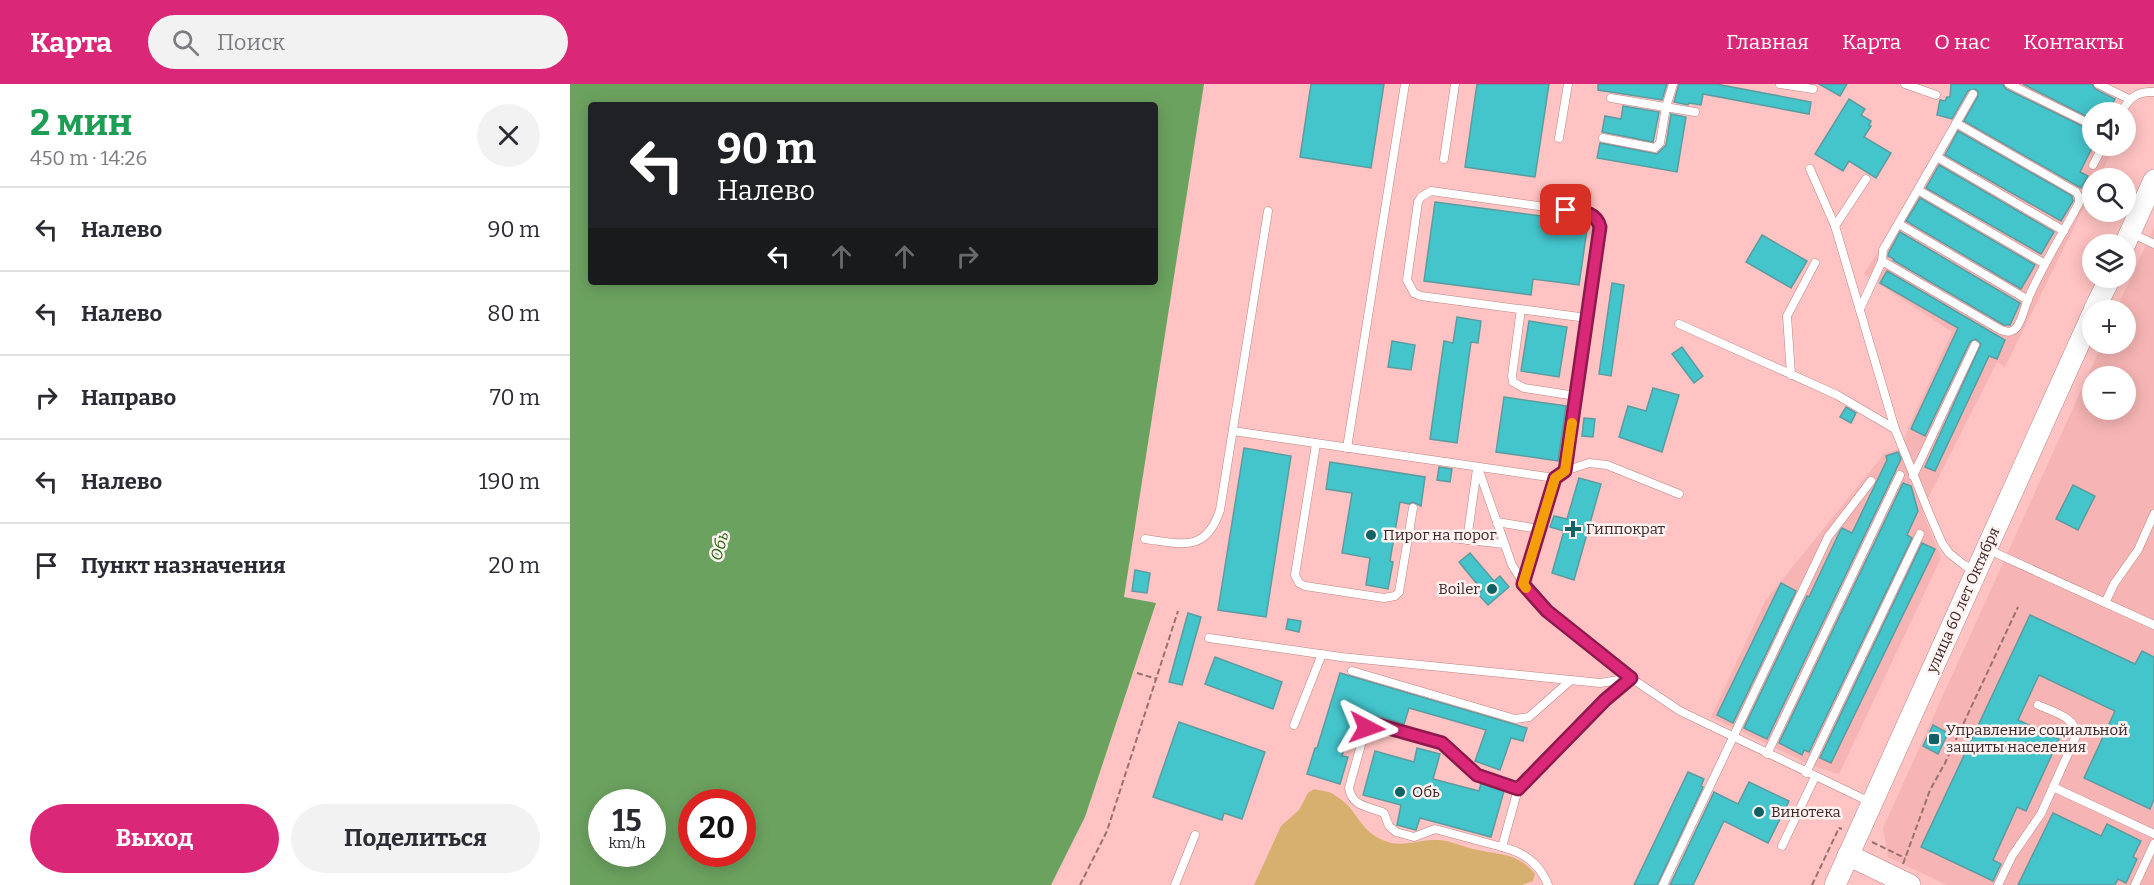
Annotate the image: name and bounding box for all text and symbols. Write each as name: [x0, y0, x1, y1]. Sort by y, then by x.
search box: [148, 15, 568, 69]
text: Карта: [30, 26, 112, 59]
icon: search: [169, 26, 202, 59]
text: Поиск: [217, 29, 285, 56]
text: Главная: [1726, 29, 1809, 55]
text: Карта: [1842, 29, 1901, 55]
text: О нас: [1934, 29, 1990, 55]
text: Контакты: [2023, 29, 2124, 55]
text: 2 мин: [30, 101, 132, 145]
map controls: [2082, 102, 2136, 420]
button: sound: [2082, 102, 2136, 156]
button: close: [477, 104, 540, 167]
text: 90 m: [717, 124, 816, 174]
icon: left: [618, 126, 696, 204]
text: 450 m · 14:26: [30, 146, 147, 170]
button: search: [2082, 168, 2136, 222]
text: Налево: [717, 175, 815, 207]
pin: [1540, 184, 1591, 235]
icon: arrive: [1549, 193, 1582, 226]
icon: left: [30, 213, 63, 246]
text: Налево: [81, 216, 162, 243]
text: 90 m: [488, 216, 540, 243]
button: layers: [2082, 234, 2136, 288]
icon: left: [762, 240, 795, 273]
icon: ahead: [825, 240, 858, 273]
icon: ahead: [888, 240, 921, 273]
icon: right: [951, 240, 984, 273]
icon: left: [30, 297, 63, 330]
text: Налево: [81, 300, 162, 327]
text: 80 m: [487, 300, 540, 327]
button: +: [2082, 300, 2136, 354]
button: −: [2082, 366, 2136, 420]
icon: right: [30, 381, 63, 414]
text: Направо: [81, 384, 176, 411]
text: 70 m: [490, 384, 540, 411]
icon: left: [30, 465, 63, 498]
text: Налево: [81, 468, 162, 495]
text: 190 m: [479, 468, 540, 495]
marker: Гиппократ: [1564, 520, 1582, 538]
place label: Гиппократ: [1586, 520, 1665, 538]
street label: улица 60 лет Октября: [1922, 524, 2003, 676]
place label: Пирог на порог: [1383, 526, 1497, 544]
marker: Пирог на порог: [1364, 528, 1378, 542]
water label: Обь: [706, 530, 733, 563]
icon: arrive: [30, 549, 63, 582]
text: Пункт назначения: [81, 552, 286, 579]
text: 20 m: [489, 552, 540, 579]
place label: Boiler: [1438, 580, 1480, 598]
marker: Boiler: [1485, 582, 1499, 596]
position arrow: [1335, 696, 1399, 760]
place label: Управление социальной защиты населения: [1946, 721, 2128, 756]
marker: Управление социальной защиты населения: [1927, 732, 1941, 746]
place label: Обь: [1412, 783, 1440, 801]
marker: Обь: [1393, 785, 1407, 799]
speed limit sign: 20: [678, 789, 756, 867]
text: 15: [612, 803, 642, 839]
place label: Винотека: [1771, 803, 1841, 821]
button: Выход: [30, 804, 279, 873]
button: Поделиться: [291, 804, 540, 873]
marker: Винотека: [1752, 805, 1766, 819]
text: km/h: [608, 834, 646, 852]

